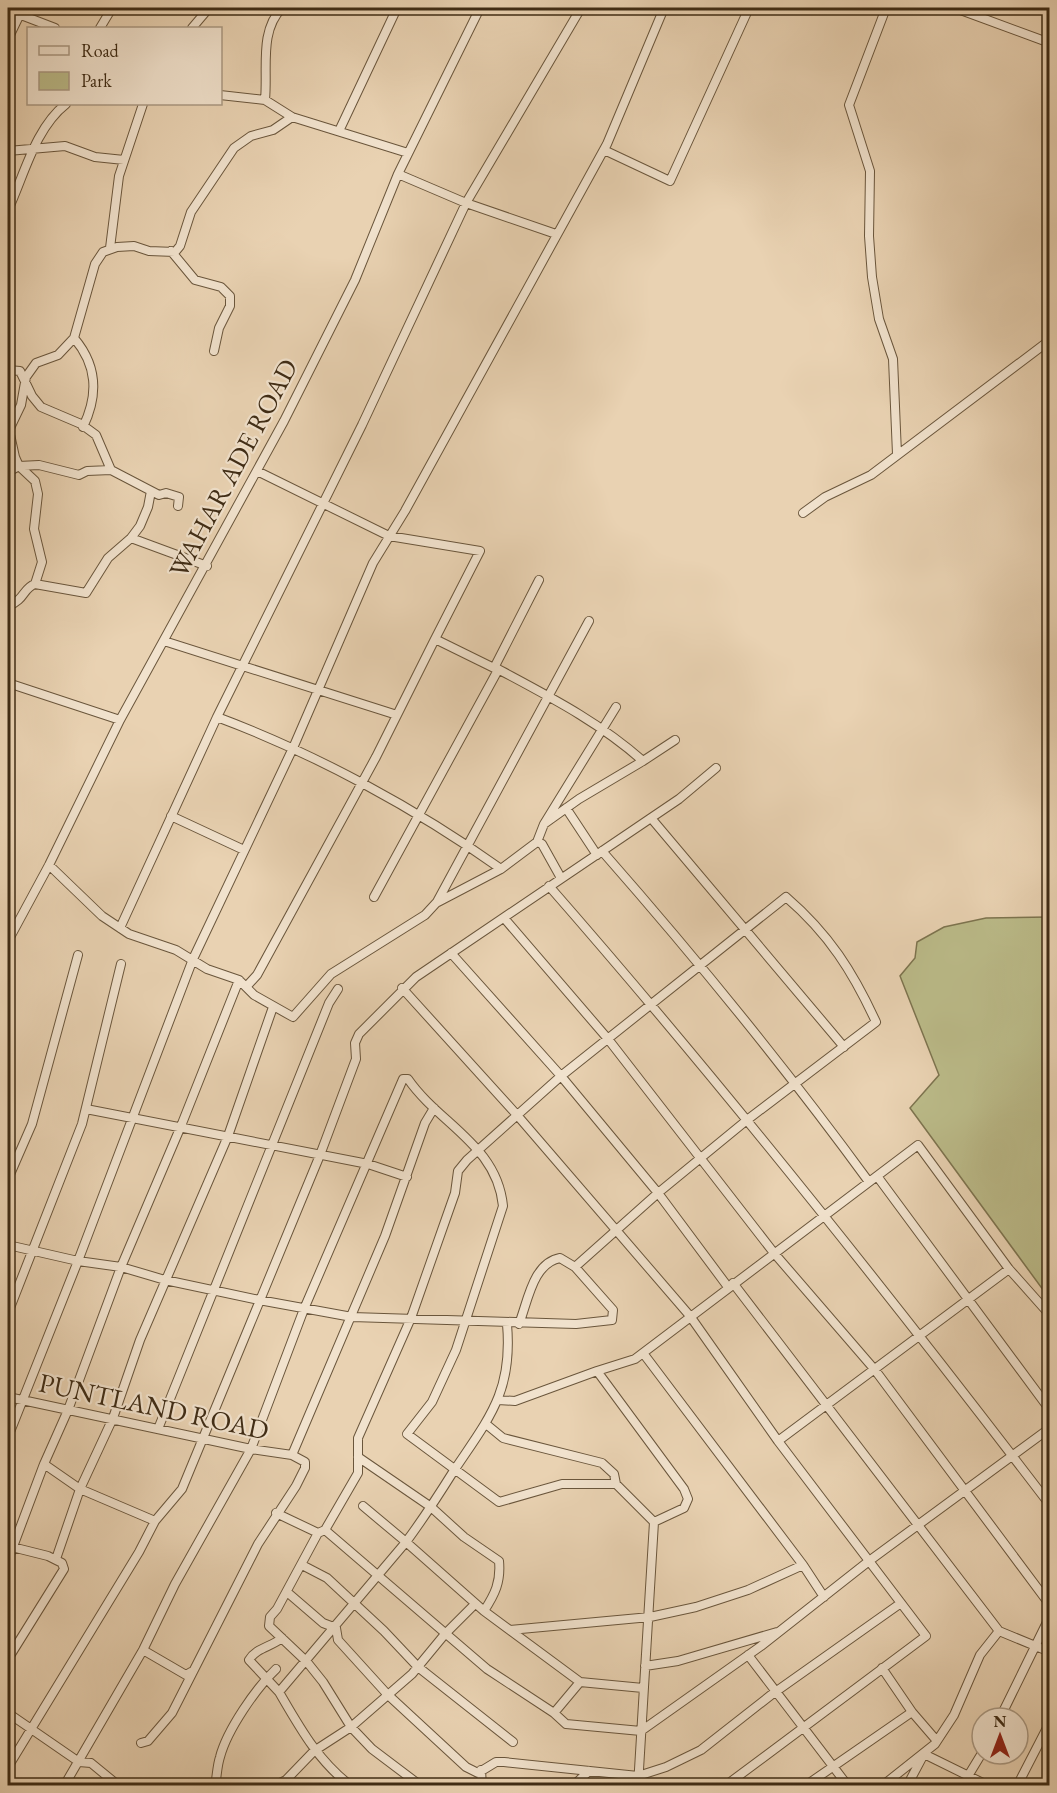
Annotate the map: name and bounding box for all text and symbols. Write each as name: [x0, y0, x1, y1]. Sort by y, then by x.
legend: [27, 27, 222, 105]
text: Road: [81, 39, 120, 62]
text: Park: [81, 69, 112, 92]
street label: WAHAR ADE ROAD: [161, 353, 305, 583]
street label: PUNTLAND ROAD: [36, 1365, 272, 1447]
north arrow: [970, 1706, 1030, 1766]
text: N: [994, 1711, 1007, 1732]

